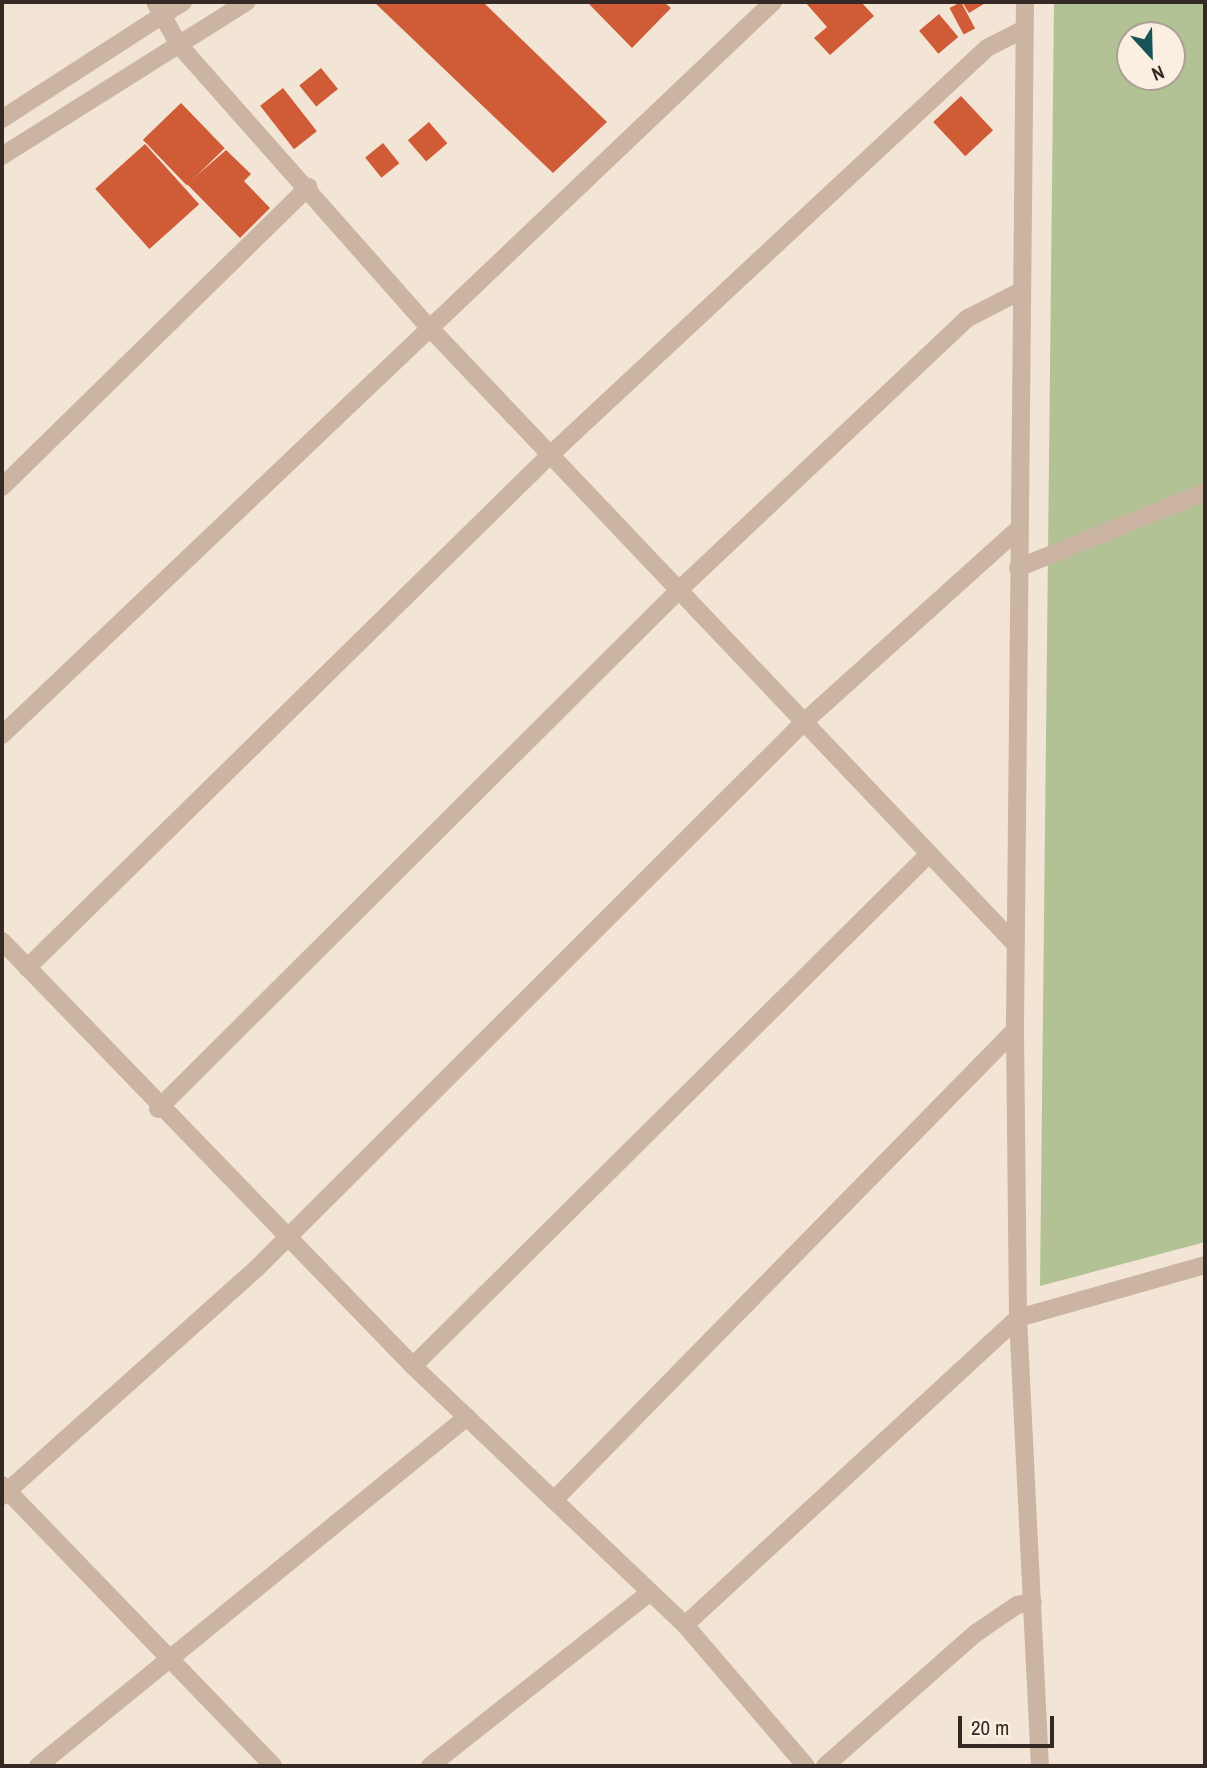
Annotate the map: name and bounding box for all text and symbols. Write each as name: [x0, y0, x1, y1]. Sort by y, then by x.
north arrow: [1116, 21, 1186, 91]
text: N: [1148, 59, 1168, 88]
scale bar: [962, 1702, 1058, 1746]
text: 20 m: [971, 1713, 1009, 1742]

